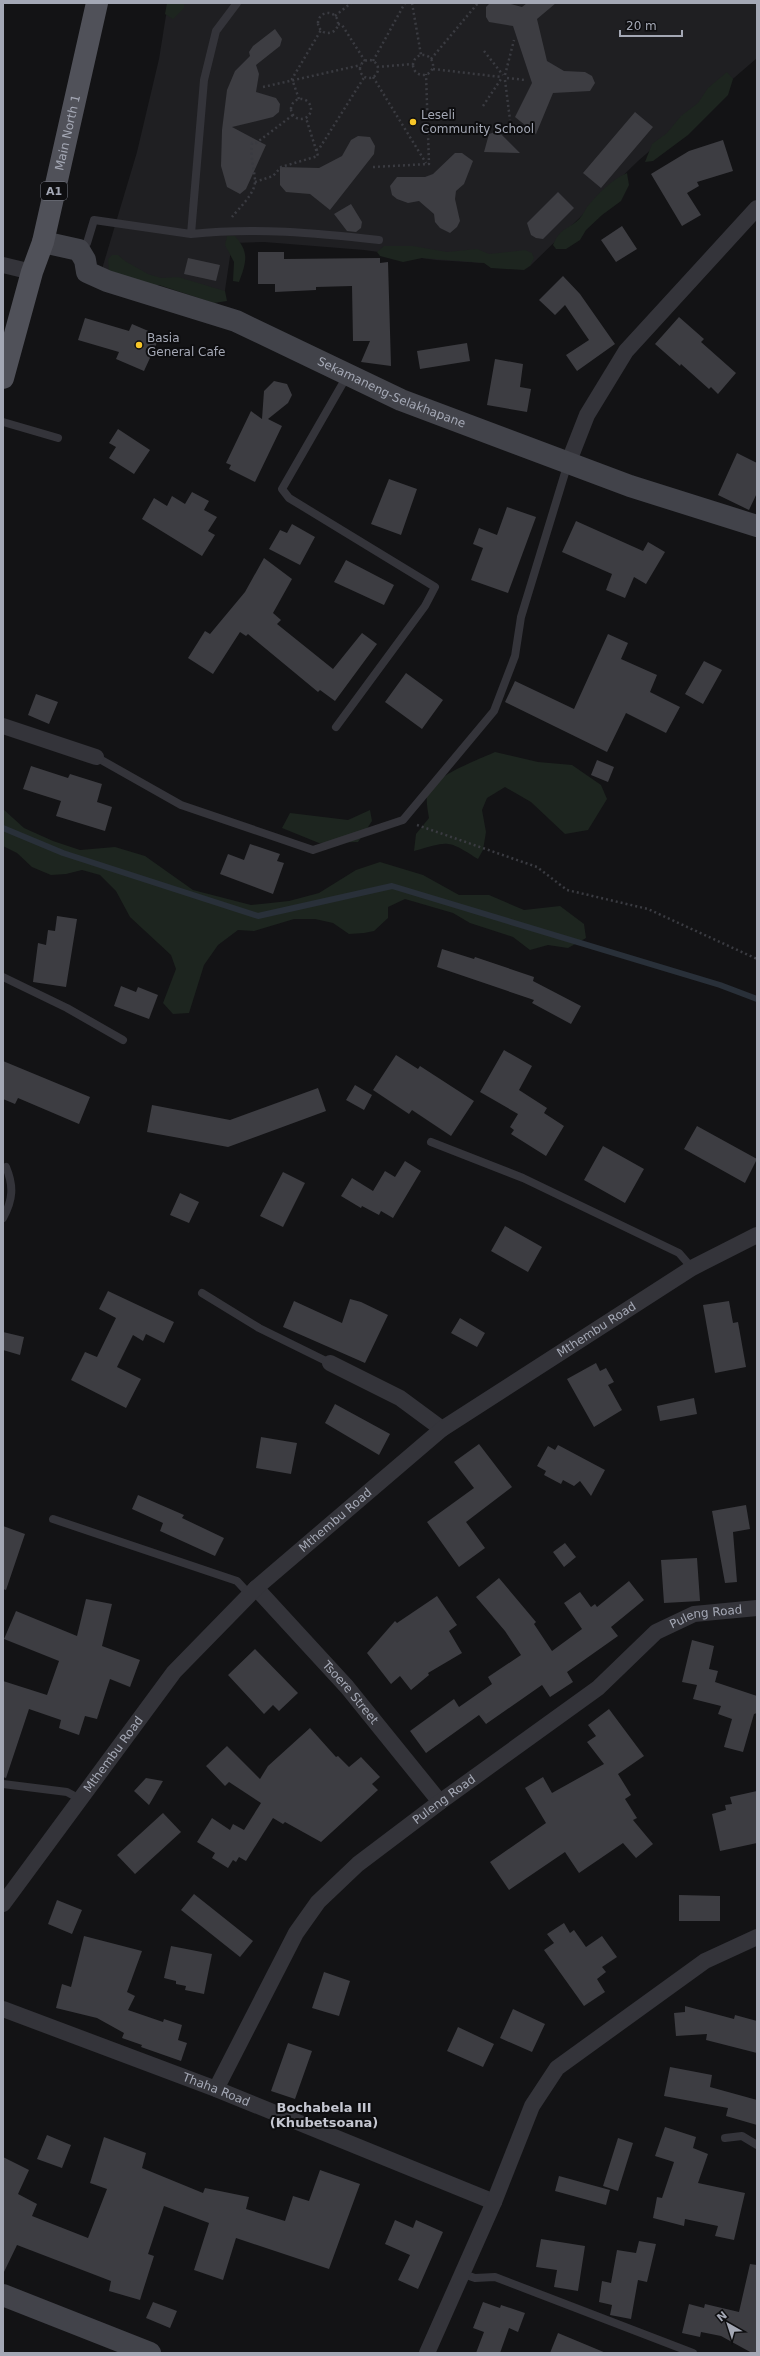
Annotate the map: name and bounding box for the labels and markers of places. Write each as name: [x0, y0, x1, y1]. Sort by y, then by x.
place label: Leseli Community School: [421, 108, 534, 136]
marker: Leseli Community School: [408, 117, 418, 127]
place label: Basia General Cafe: [147, 331, 225, 359]
marker: Basia General Cafe: [134, 340, 144, 350]

